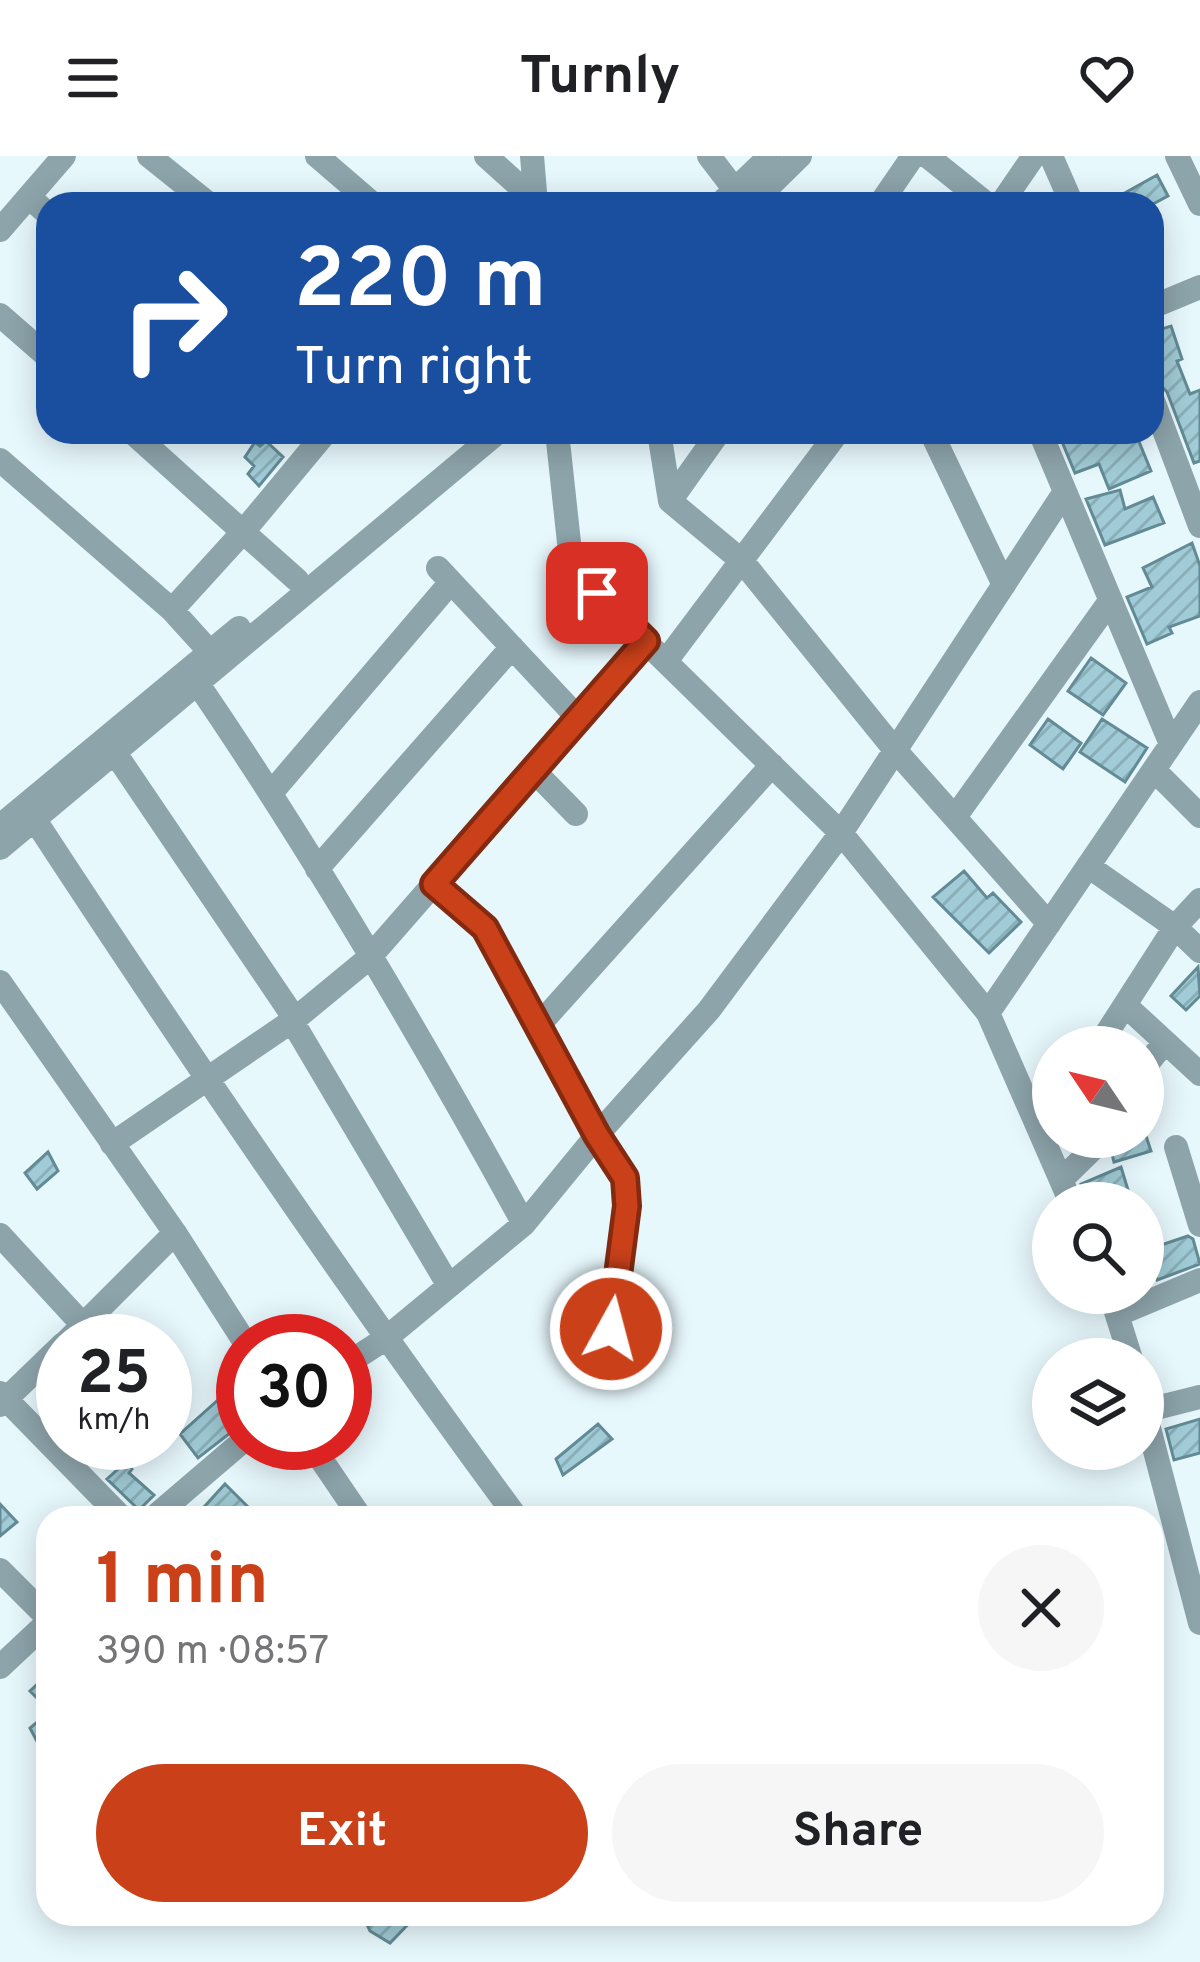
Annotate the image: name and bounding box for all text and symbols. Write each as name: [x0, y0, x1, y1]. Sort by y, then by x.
text: Turnly: [519, 44, 681, 113]
icon: menu: [60, 45, 126, 111]
icon: heart: [1074, 45, 1140, 111]
text: 220 m: [294, 231, 547, 337]
icon: right: [96, 240, 252, 396]
text: Turn right: [294, 335, 533, 404]
pin: [546, 542, 648, 644]
icon: arrive: [564, 560, 630, 626]
north arrow: [1032, 1026, 1164, 1158]
map controls: [1032, 1026, 1164, 1470]
button: search: [1032, 1182, 1164, 1314]
position arrow: [548, 1266, 674, 1392]
speed limit sign: 30: [216, 1314, 372, 1470]
button: layers: [1032, 1338, 1164, 1470]
text: 25: [77, 1339, 151, 1415]
text: km/h: [78, 1403, 150, 1440]
text: 1 min: [96, 1538, 269, 1630]
button: close: [978, 1545, 1104, 1671]
text: 390 m · 08:57: [96, 1629, 329, 1678]
button: Exit: [96, 1764, 588, 1902]
button: Share: [612, 1764, 1104, 1902]

